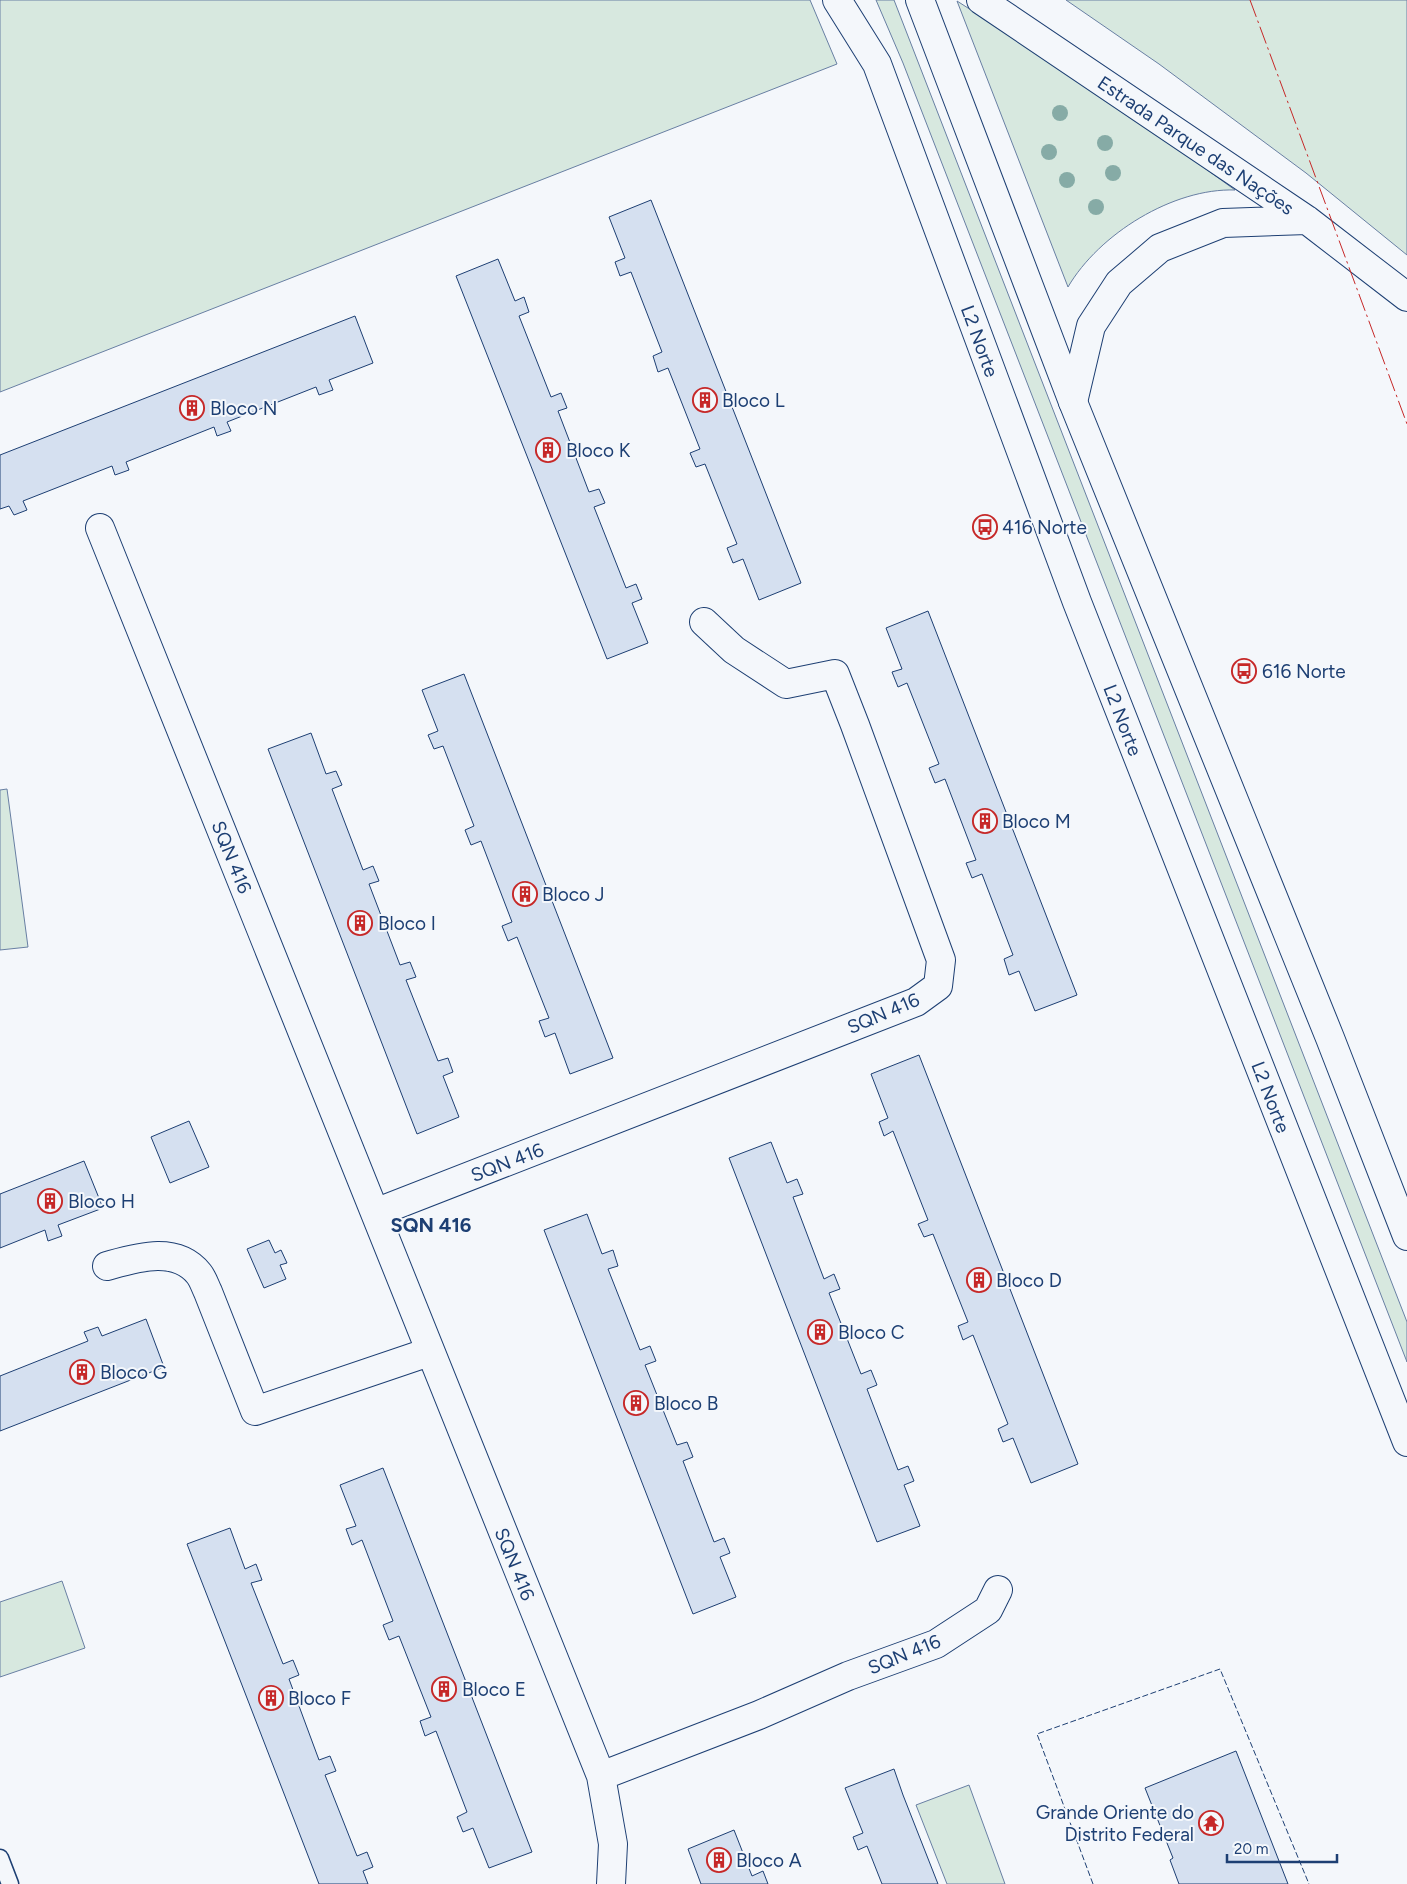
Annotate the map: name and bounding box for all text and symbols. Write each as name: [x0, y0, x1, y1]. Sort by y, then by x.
street label: Estrada Parque das Nações: [1093, 71, 1298, 220]
street label: L2 Norte: [956, 302, 1003, 380]
building icon: Bloco L: [692, 387, 718, 413]
place label: Bloco L: [722, 389, 785, 412]
building icon: Bloco N: [179, 395, 205, 421]
place label: Bloco N: [210, 397, 278, 420]
building icon: Bloco K: [535, 437, 561, 463]
place label: Bloco K: [566, 439, 631, 462]
bus stop icon: 416 Norte: [972, 514, 998, 540]
place label: 416 Norte: [1002, 516, 1087, 539]
bus stop icon: 616 Norte: [1231, 658, 1257, 684]
place label: 616 Norte: [1262, 660, 1346, 683]
street label: L2 Norte: [1098, 681, 1147, 759]
building icon: Bloco M: [972, 808, 998, 834]
place label: Bloco M: [1002, 810, 1071, 833]
street label: SQN 416: [207, 818, 257, 897]
building icon: Bloco J: [512, 881, 538, 907]
place label: Bloco J: [542, 883, 605, 906]
building icon: Bloco I: [347, 910, 373, 936]
place label: Bloco I: [378, 912, 436, 935]
street label: SQN 416: [844, 988, 923, 1039]
street label: L2 Norte: [1246, 1058, 1295, 1136]
street label: SQN 416: [467, 1138, 547, 1187]
building icon: Bloco H: [37, 1188, 63, 1214]
place label: Bloco H: [68, 1190, 135, 1213]
district label: SQN 416: [391, 1213, 471, 1237]
building icon: Bloco D: [966, 1267, 992, 1293]
place label: Bloco D: [996, 1269, 1062, 1292]
building icon: Bloco C: [807, 1319, 833, 1345]
place label: Bloco C: [838, 1321, 905, 1344]
building icon: Bloco G: [69, 1359, 95, 1385]
place label: Bloco G: [100, 1361, 167, 1384]
building icon: Bloco B: [623, 1390, 649, 1416]
place label: Bloco B: [654, 1392, 718, 1415]
street label: SQN 416: [490, 1525, 540, 1604]
street label: SQN 416: [865, 1629, 944, 1679]
building icon: Bloco E: [431, 1676, 457, 1702]
place label: Bloco E: [462, 1678, 526, 1701]
building icon: Bloco F: [258, 1685, 284, 1711]
place label: Bloco F: [288, 1687, 351, 1710]
place label: Grande Oriente do Distrito Federal: [1036, 1801, 1194, 1846]
temple icon: Grande Oriente do Distrito Federal: [1198, 1810, 1224, 1836]
scale bar: [1227, 1832, 1337, 1864]
text: 20 m: [1234, 1840, 1268, 1858]
building icon: Bloco A: [706, 1847, 732, 1873]
place label: Bloco A: [736, 1849, 802, 1872]

